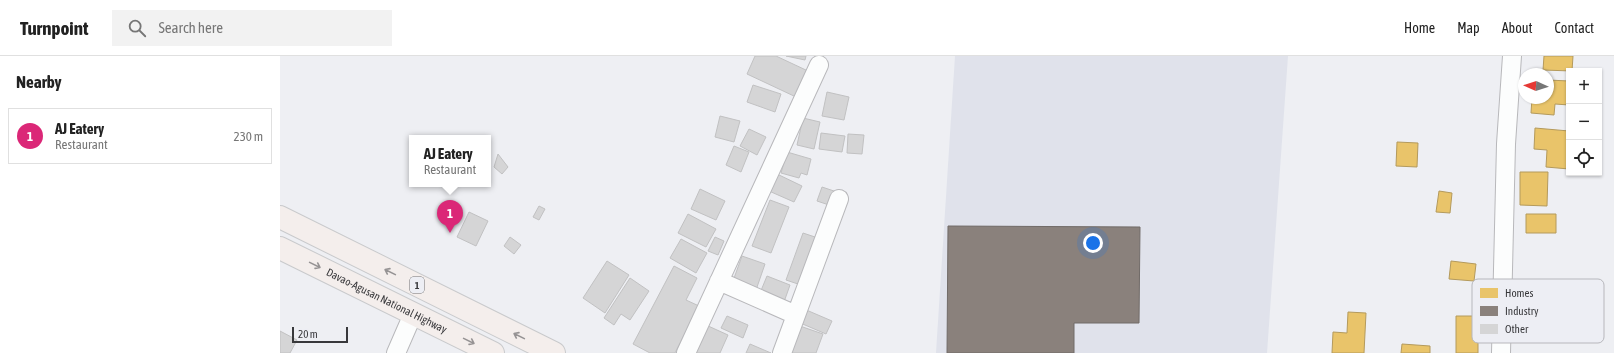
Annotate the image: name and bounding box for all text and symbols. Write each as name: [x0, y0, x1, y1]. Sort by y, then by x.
search box: [112, 10, 392, 46]
text: Turnpoint: [20, 17, 88, 39]
icon: search: [126, 17, 148, 39]
text: Search here: [158, 19, 223, 36]
text: Home: [1404, 20, 1435, 36]
text: Map: [1457, 20, 1480, 36]
text: About: [1502, 20, 1533, 36]
text: Contact: [1555, 20, 1594, 36]
north arrow: [1518, 68, 1554, 104]
map controls: [1566, 68, 1602, 176]
button: +: [1566, 68, 1602, 104]
text: Nearby: [16, 72, 62, 92]
button: −: [1566, 104, 1602, 140]
text: AJ Eatery: [55, 120, 104, 137]
text: 1: [27, 129, 33, 144]
text: 230 m: [234, 129, 263, 144]
popup: [409, 135, 491, 187]
text: Restaurant: [55, 137, 108, 152]
button: locate: [1566, 140, 1602, 176]
text: AJ Eatery: [424, 145, 473, 162]
text: Restaurant: [424, 162, 476, 177]
pin: 1: [437, 200, 463, 233]
your location: [1083, 233, 1103, 253]
one-way arrow: [309, 262, 321, 269]
street label: Davao-Agusan National Highway: [325, 266, 449, 336]
one-way arrow: [384, 268, 396, 275]
road number: 1: [410, 277, 424, 293]
legend: [1472, 279, 1604, 343]
text: Homes: [1505, 287, 1533, 299]
text: Industry: [1505, 305, 1539, 317]
text: Other: [1505, 323, 1529, 335]
scale bar: [292, 325, 348, 344]
text: 20 m: [298, 328, 318, 340]
one-way arrow: [513, 332, 525, 339]
one-way arrow: [463, 338, 475, 345]

